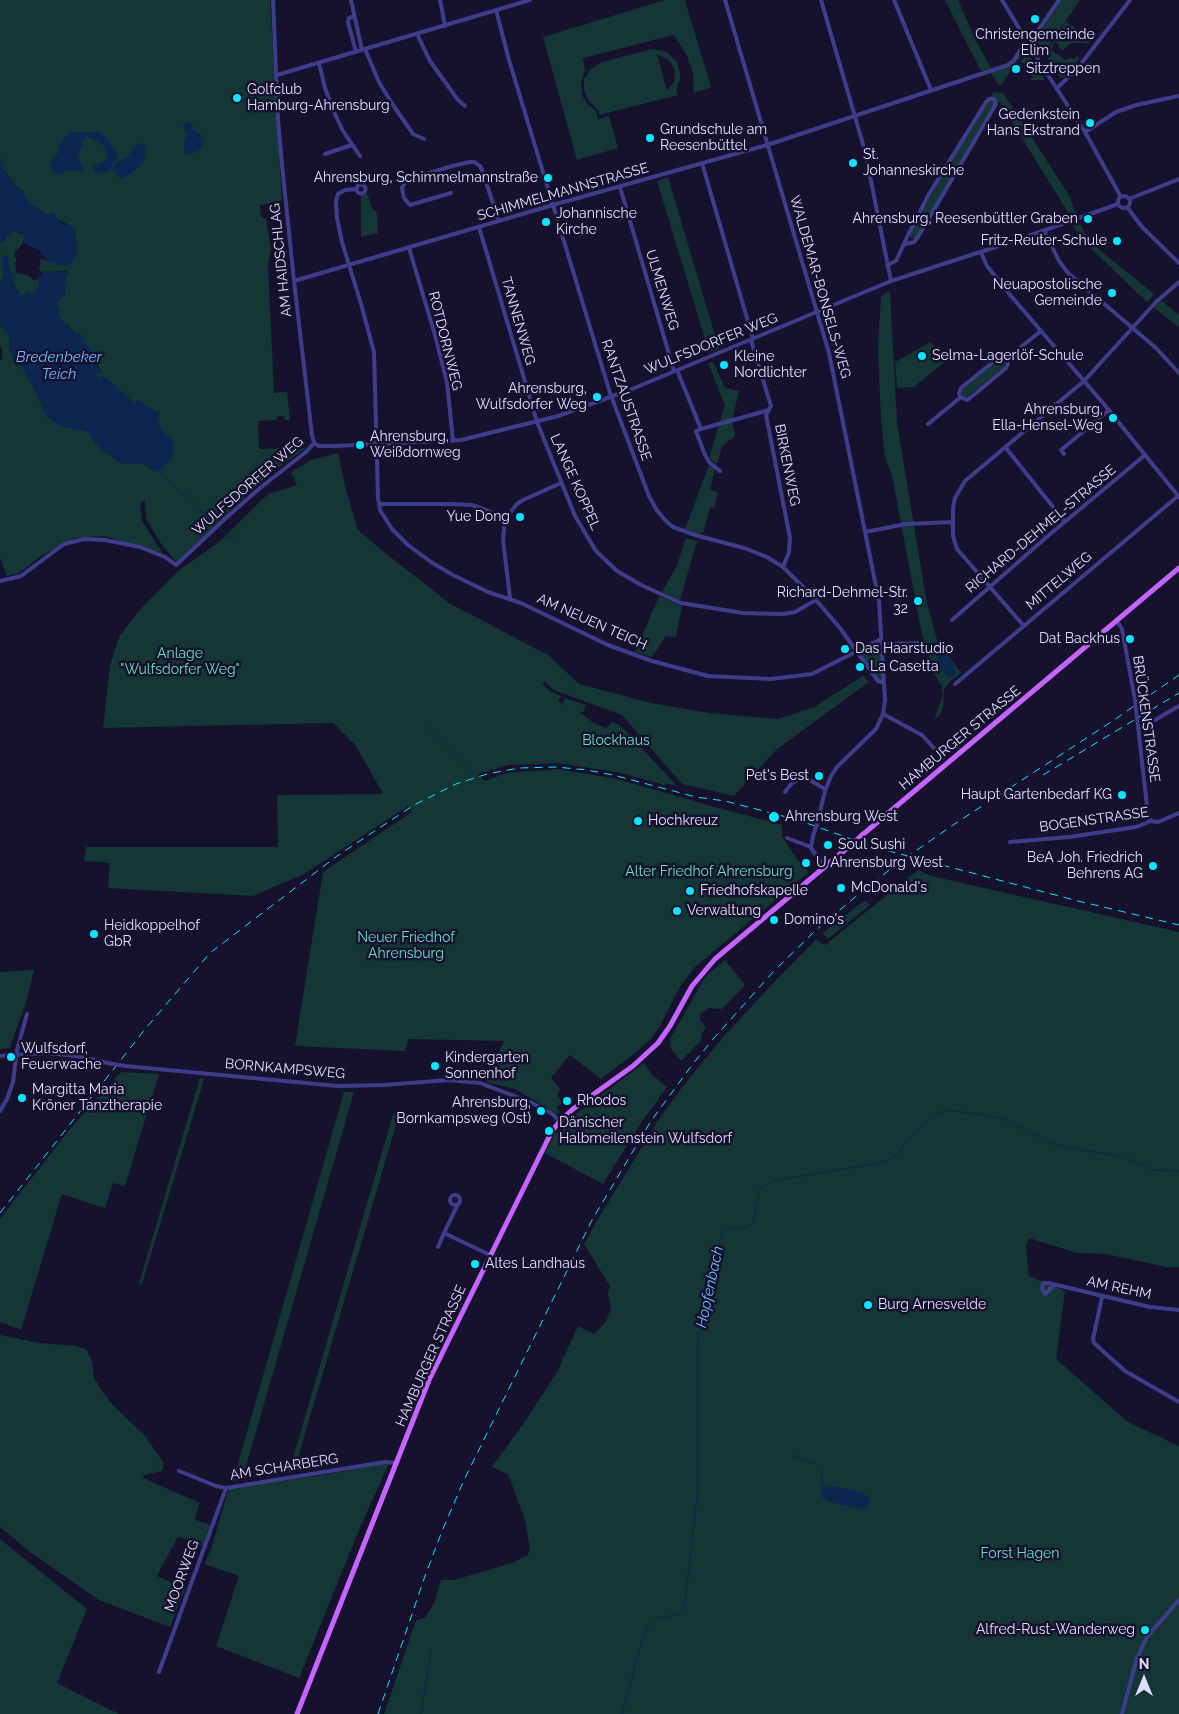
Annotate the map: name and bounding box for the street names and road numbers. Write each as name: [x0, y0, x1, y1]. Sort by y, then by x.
street label: SCHIMMELMANNSTRASSE: [475, 159, 651, 225]
street label: WALDEMAR-BONSELS-WEG: [786, 194, 854, 380]
street label: AM HAIDSCHLAG: [267, 202, 295, 318]
street label: ULMENWEG: [642, 248, 682, 332]
street label: TANNENWEG: [497, 275, 539, 367]
street label: ROTDORNWEG: [425, 290, 465, 392]
street label: WULFSDORFER WEG: [642, 310, 780, 378]
street label: RANTZAUSTRASSE: [597, 337, 655, 463]
street label: BIRKENWEG: [771, 423, 803, 507]
street label: LANGE KOPPEL: [546, 431, 604, 533]
street label: WULFSDORFER WEG: [189, 433, 307, 539]
street label: RICHARD-DEHMEL-STRASSE: [963, 461, 1119, 597]
street label: MITTELWEG: [1023, 549, 1095, 613]
street label: AM NEUEN TEICH: [534, 590, 650, 654]
street label: BRÜCKENSTRASSE: [1129, 654, 1163, 784]
street label: HAMBURGER STRASSE: [896, 682, 1024, 794]
street label: BOGENSTRASSE: [1038, 804, 1150, 836]
street label: BORNKAMPSWEG: [224, 1055, 346, 1083]
street label: AM REHM: [1085, 1273, 1153, 1303]
street label: HAMBURGER STRASSE: [392, 1283, 470, 1429]
street label: AM SCHARBERG: [229, 1450, 339, 1484]
street label: MOORWEG: [161, 1538, 203, 1614]

